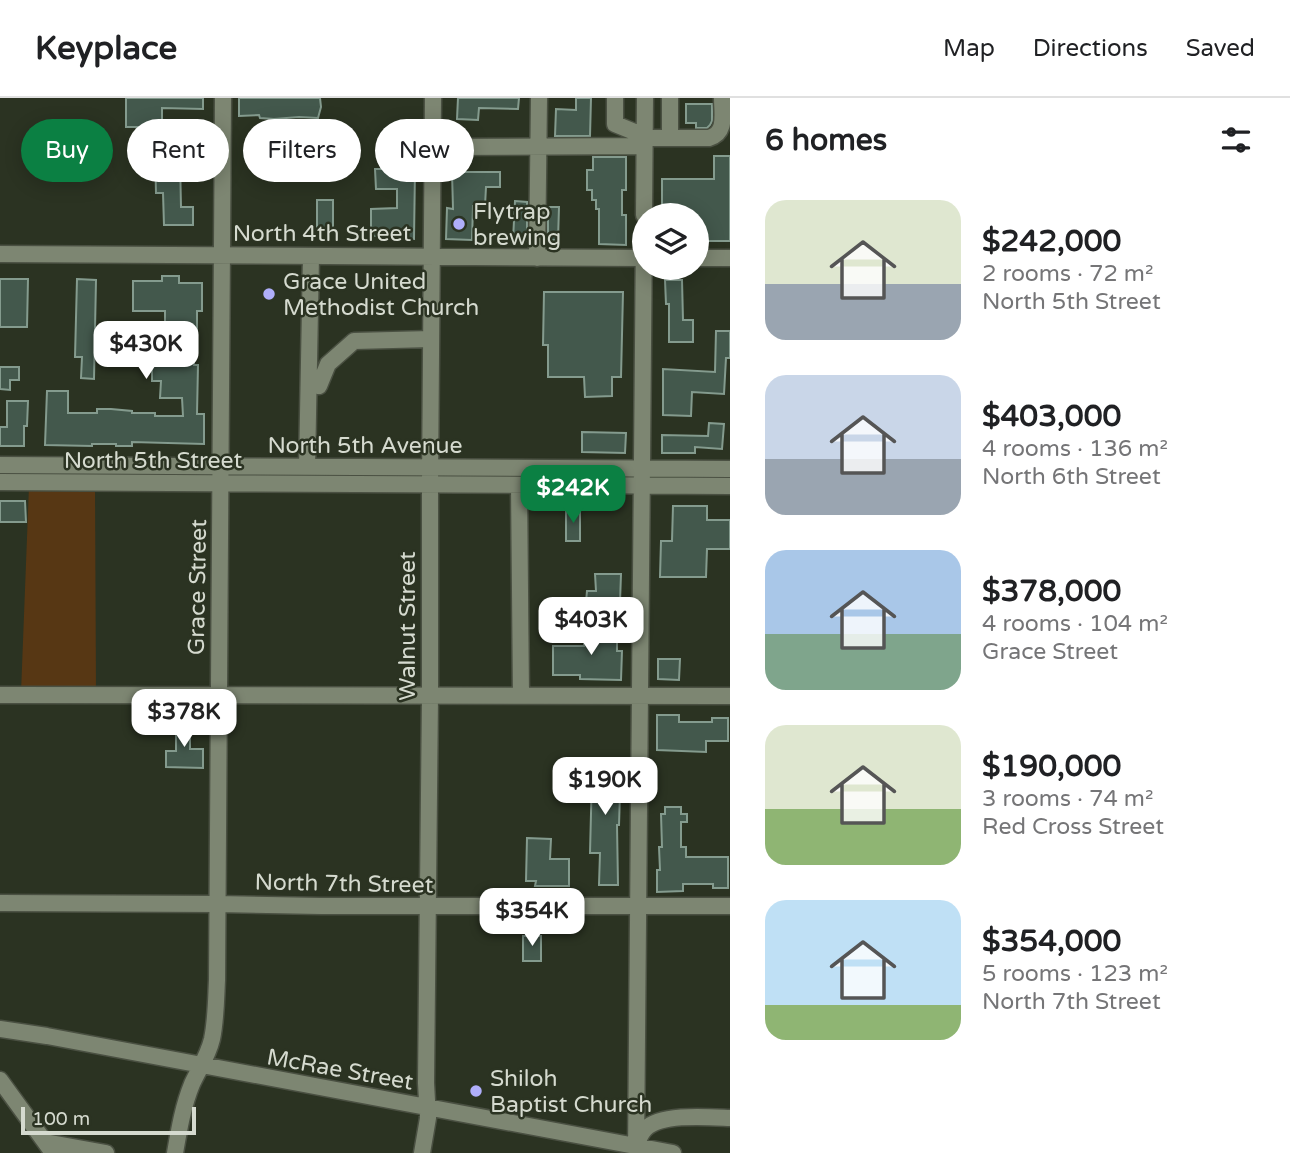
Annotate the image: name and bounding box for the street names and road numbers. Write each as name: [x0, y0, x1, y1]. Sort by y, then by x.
street label: North 4th Street: [233, 220, 412, 248]
street label: North 5th Avenue: [267, 432, 463, 460]
street label: North 5th Street: [64, 447, 243, 475]
street label: Grace Street: [183, 519, 213, 655]
street label: Walnut Street: [394, 551, 422, 701]
street label: North 7th Street: [254, 868, 434, 900]
street label: McRae Street: [264, 1043, 415, 1097]

